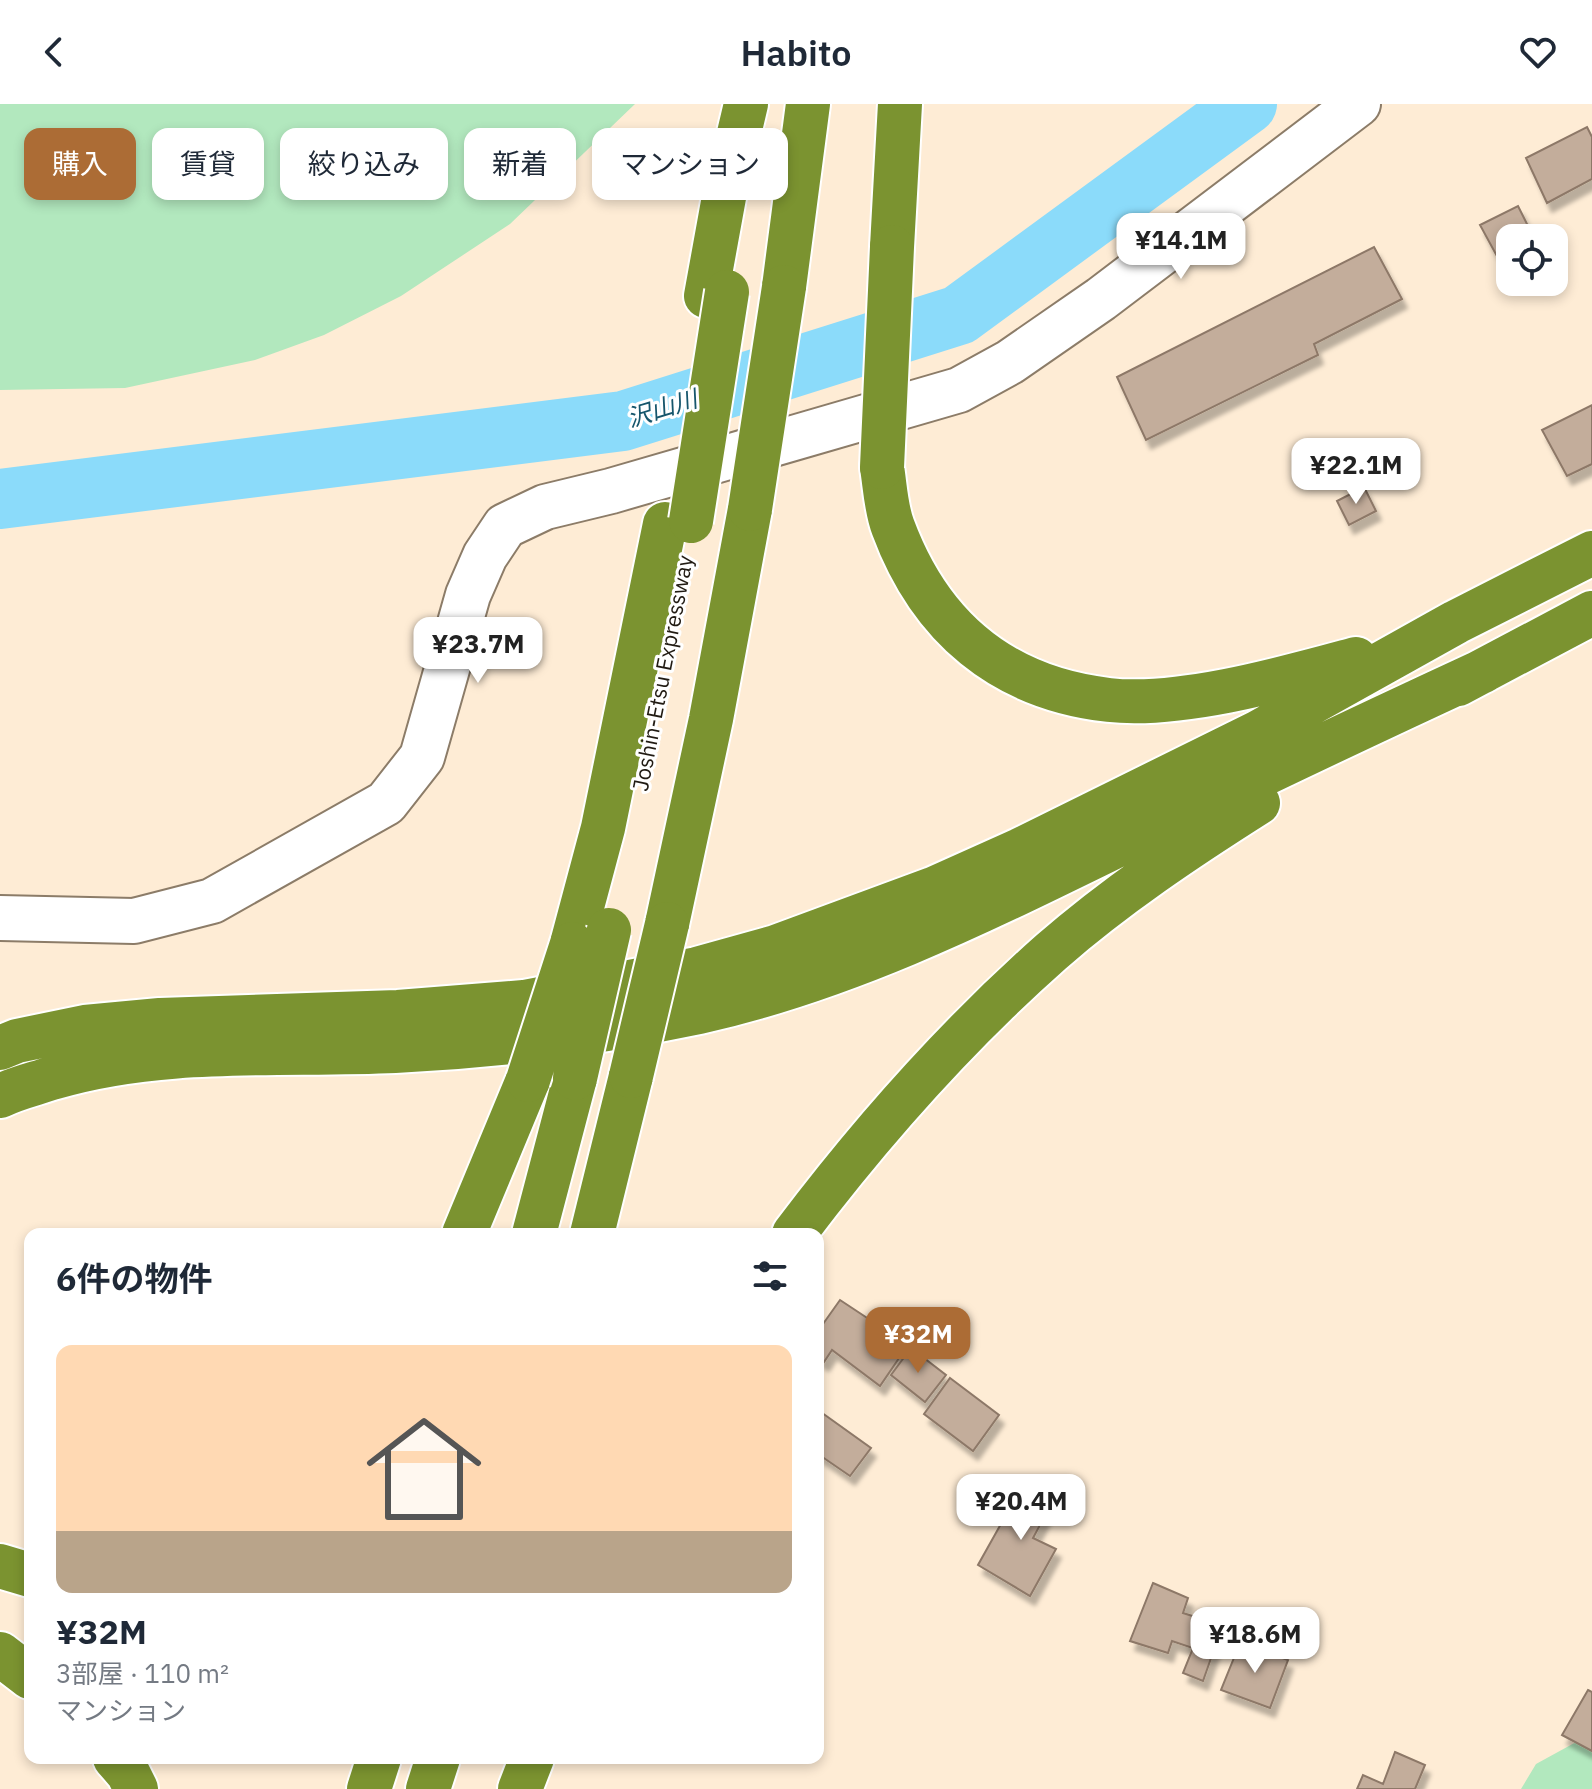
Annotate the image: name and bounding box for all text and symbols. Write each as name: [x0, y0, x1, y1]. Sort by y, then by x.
text: Habito: [740, 29, 852, 76]
icon: back: [32, 30, 76, 74]
icon: heart: [1516, 30, 1560, 74]
chip: 購入: [24, 128, 136, 200]
chip: 賃貸: [152, 128, 264, 200]
chip: 絞り込み: [280, 128, 448, 200]
chip: 新着: [464, 128, 576, 200]
chip: マンション: [592, 128, 788, 200]
pin: ¥14.1M: [1116, 213, 1246, 281]
text: ¥14.1M: [1134, 222, 1228, 256]
map controls: [1496, 224, 1568, 296]
button: locate: [1496, 224, 1568, 296]
water label: 沢山川: [623, 381, 704, 434]
pin: ¥22.1M: [1291, 438, 1421, 506]
text: ¥22.1M: [1309, 447, 1403, 481]
street label: Joshin-Etsu Expressway: [625, 553, 699, 793]
pin: ¥23.7M: [413, 617, 543, 685]
text: ¥23.7M: [431, 626, 525, 660]
icon: filters: [748, 1254, 792, 1298]
text: 6件の物件: [56, 1256, 212, 1300]
pin: ¥32M: [871, 1307, 965, 1375]
text: ¥32M: [883, 1316, 953, 1350]
icon: home: [352, 1397, 496, 1541]
pin: ¥20.4M: [956, 1474, 1086, 1542]
text: ¥20.4M: [974, 1483, 1068, 1517]
pin: ¥18.6M: [1190, 1607, 1320, 1675]
text: ¥32M: [56, 1609, 147, 1653]
text: ¥18.6M: [1208, 1616, 1302, 1650]
text: 3部屋 · 110 m²: [56, 1656, 229, 1690]
text: マンション: [56, 1693, 186, 1727]

